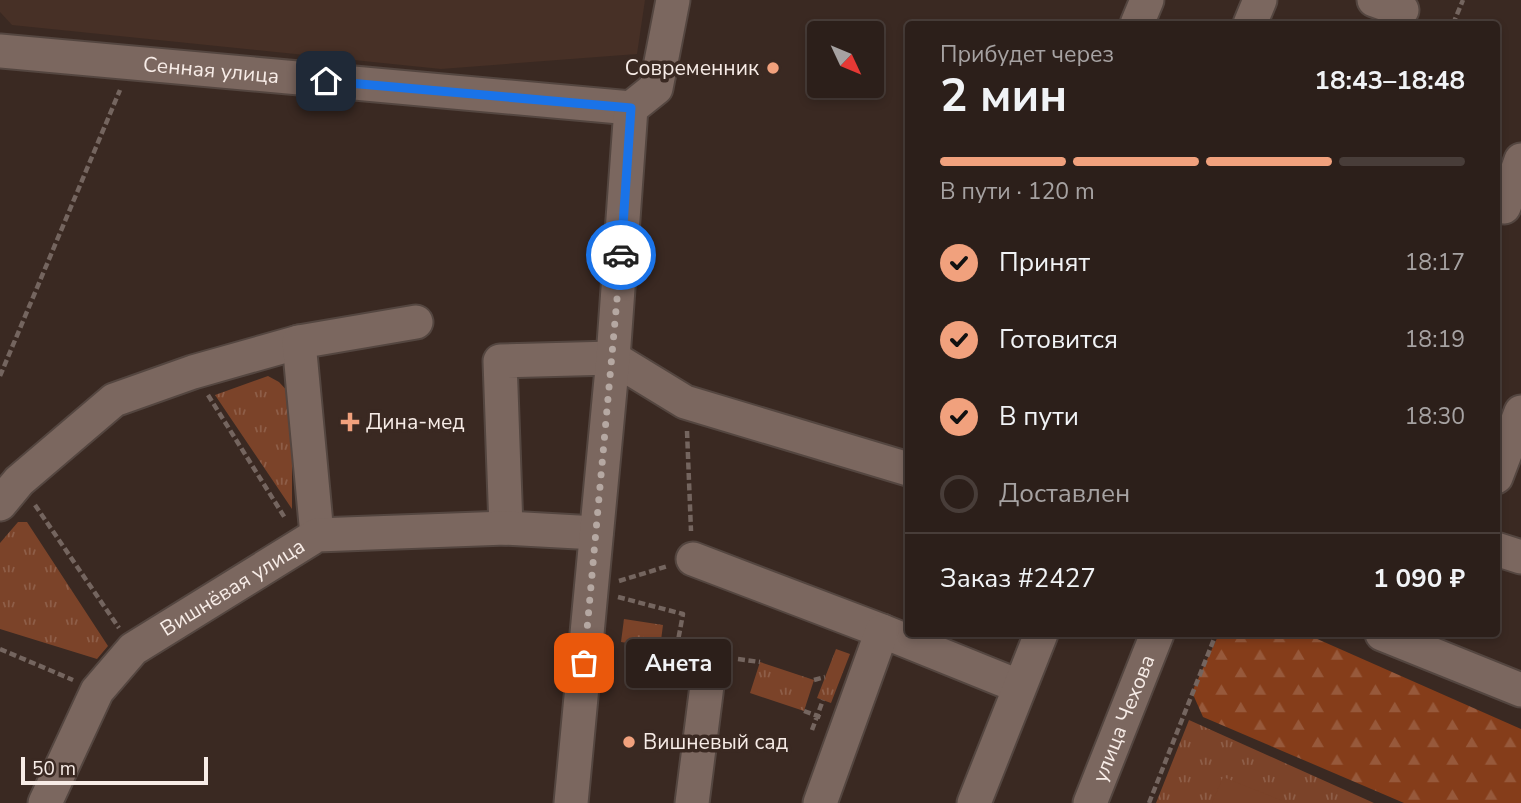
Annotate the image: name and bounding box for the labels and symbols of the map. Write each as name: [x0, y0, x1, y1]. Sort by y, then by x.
north arrow: [807, 21, 884, 98]
street label: Сенная улица: [142, 50, 280, 90]
pin: [296, 51, 356, 111]
place label: Современник: [625, 54, 760, 82]
marker: Современник: [765, 60, 781, 76]
courier: [586, 220, 656, 290]
place label: Дина-мед: [366, 408, 465, 436]
marker: Дина-мед: [340, 412, 360, 432]
street label: Вишнёвая улица: [155, 532, 310, 643]
pin: [554, 633, 614, 693]
callout: Анета: [626, 638, 731, 688]
street label: улица Чехова: [1086, 650, 1161, 786]
place label: Вишневый сад: [643, 728, 788, 756]
marker: Вишневый сад: [621, 734, 637, 750]
scale bar: [21, 754, 208, 786]

